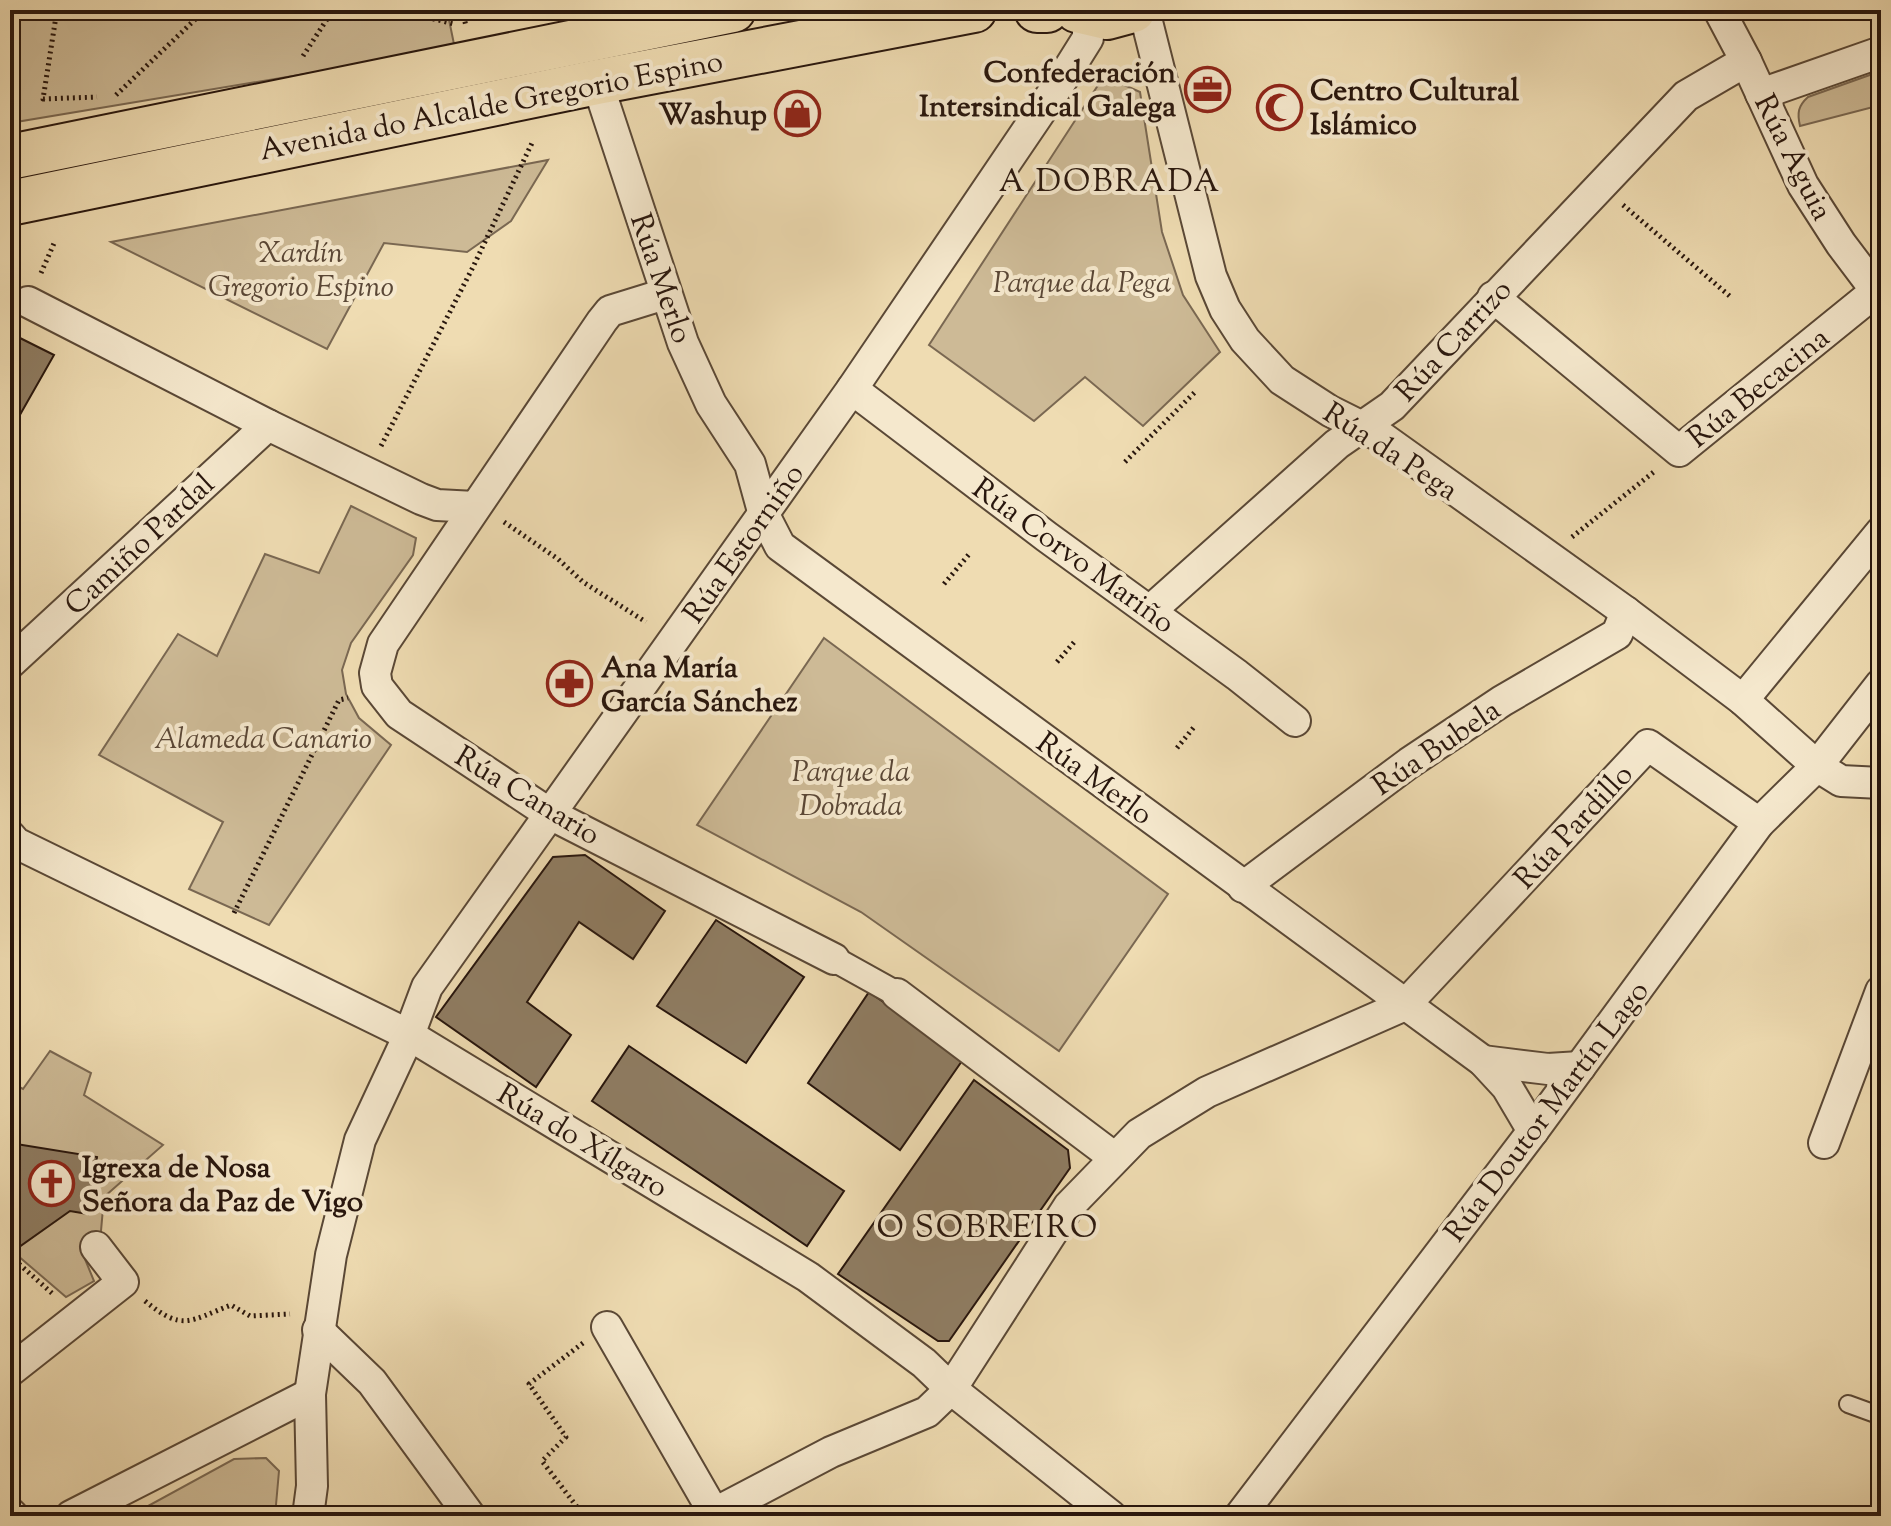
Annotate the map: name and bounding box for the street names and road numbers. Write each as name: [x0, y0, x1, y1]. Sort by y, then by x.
street label: Avenida do Alcalde Gregorio Espino: [256, 41, 727, 174]
street label: Rúa Aguia: [1742, 88, 1842, 229]
street label: Rúa Merlo: [617, 208, 702, 350]
street label: Rúa Carrizo: [1387, 271, 1523, 413]
street label: Rúa Becacina: [1679, 318, 1840, 460]
street label: Rúa da Pega: [1314, 393, 1466, 513]
street label: Rúa Estorniño: [674, 456, 816, 633]
street label: Camiño Pardal: [56, 465, 225, 627]
street label: Rúa Corvo Mariño: [962, 469, 1183, 645]
street label: Rúa Bubela: [1365, 690, 1510, 808]
street label: Rúa Merlo: [1026, 723, 1161, 837]
street label: Rúa Canario: [446, 737, 608, 858]
street label: Rúa Pardillo: [1505, 755, 1644, 900]
street label: Rúa Doutor Martín Lago: [1435, 973, 1661, 1252]
street label: Rúa do Xílgaro: [488, 1074, 675, 1210]

